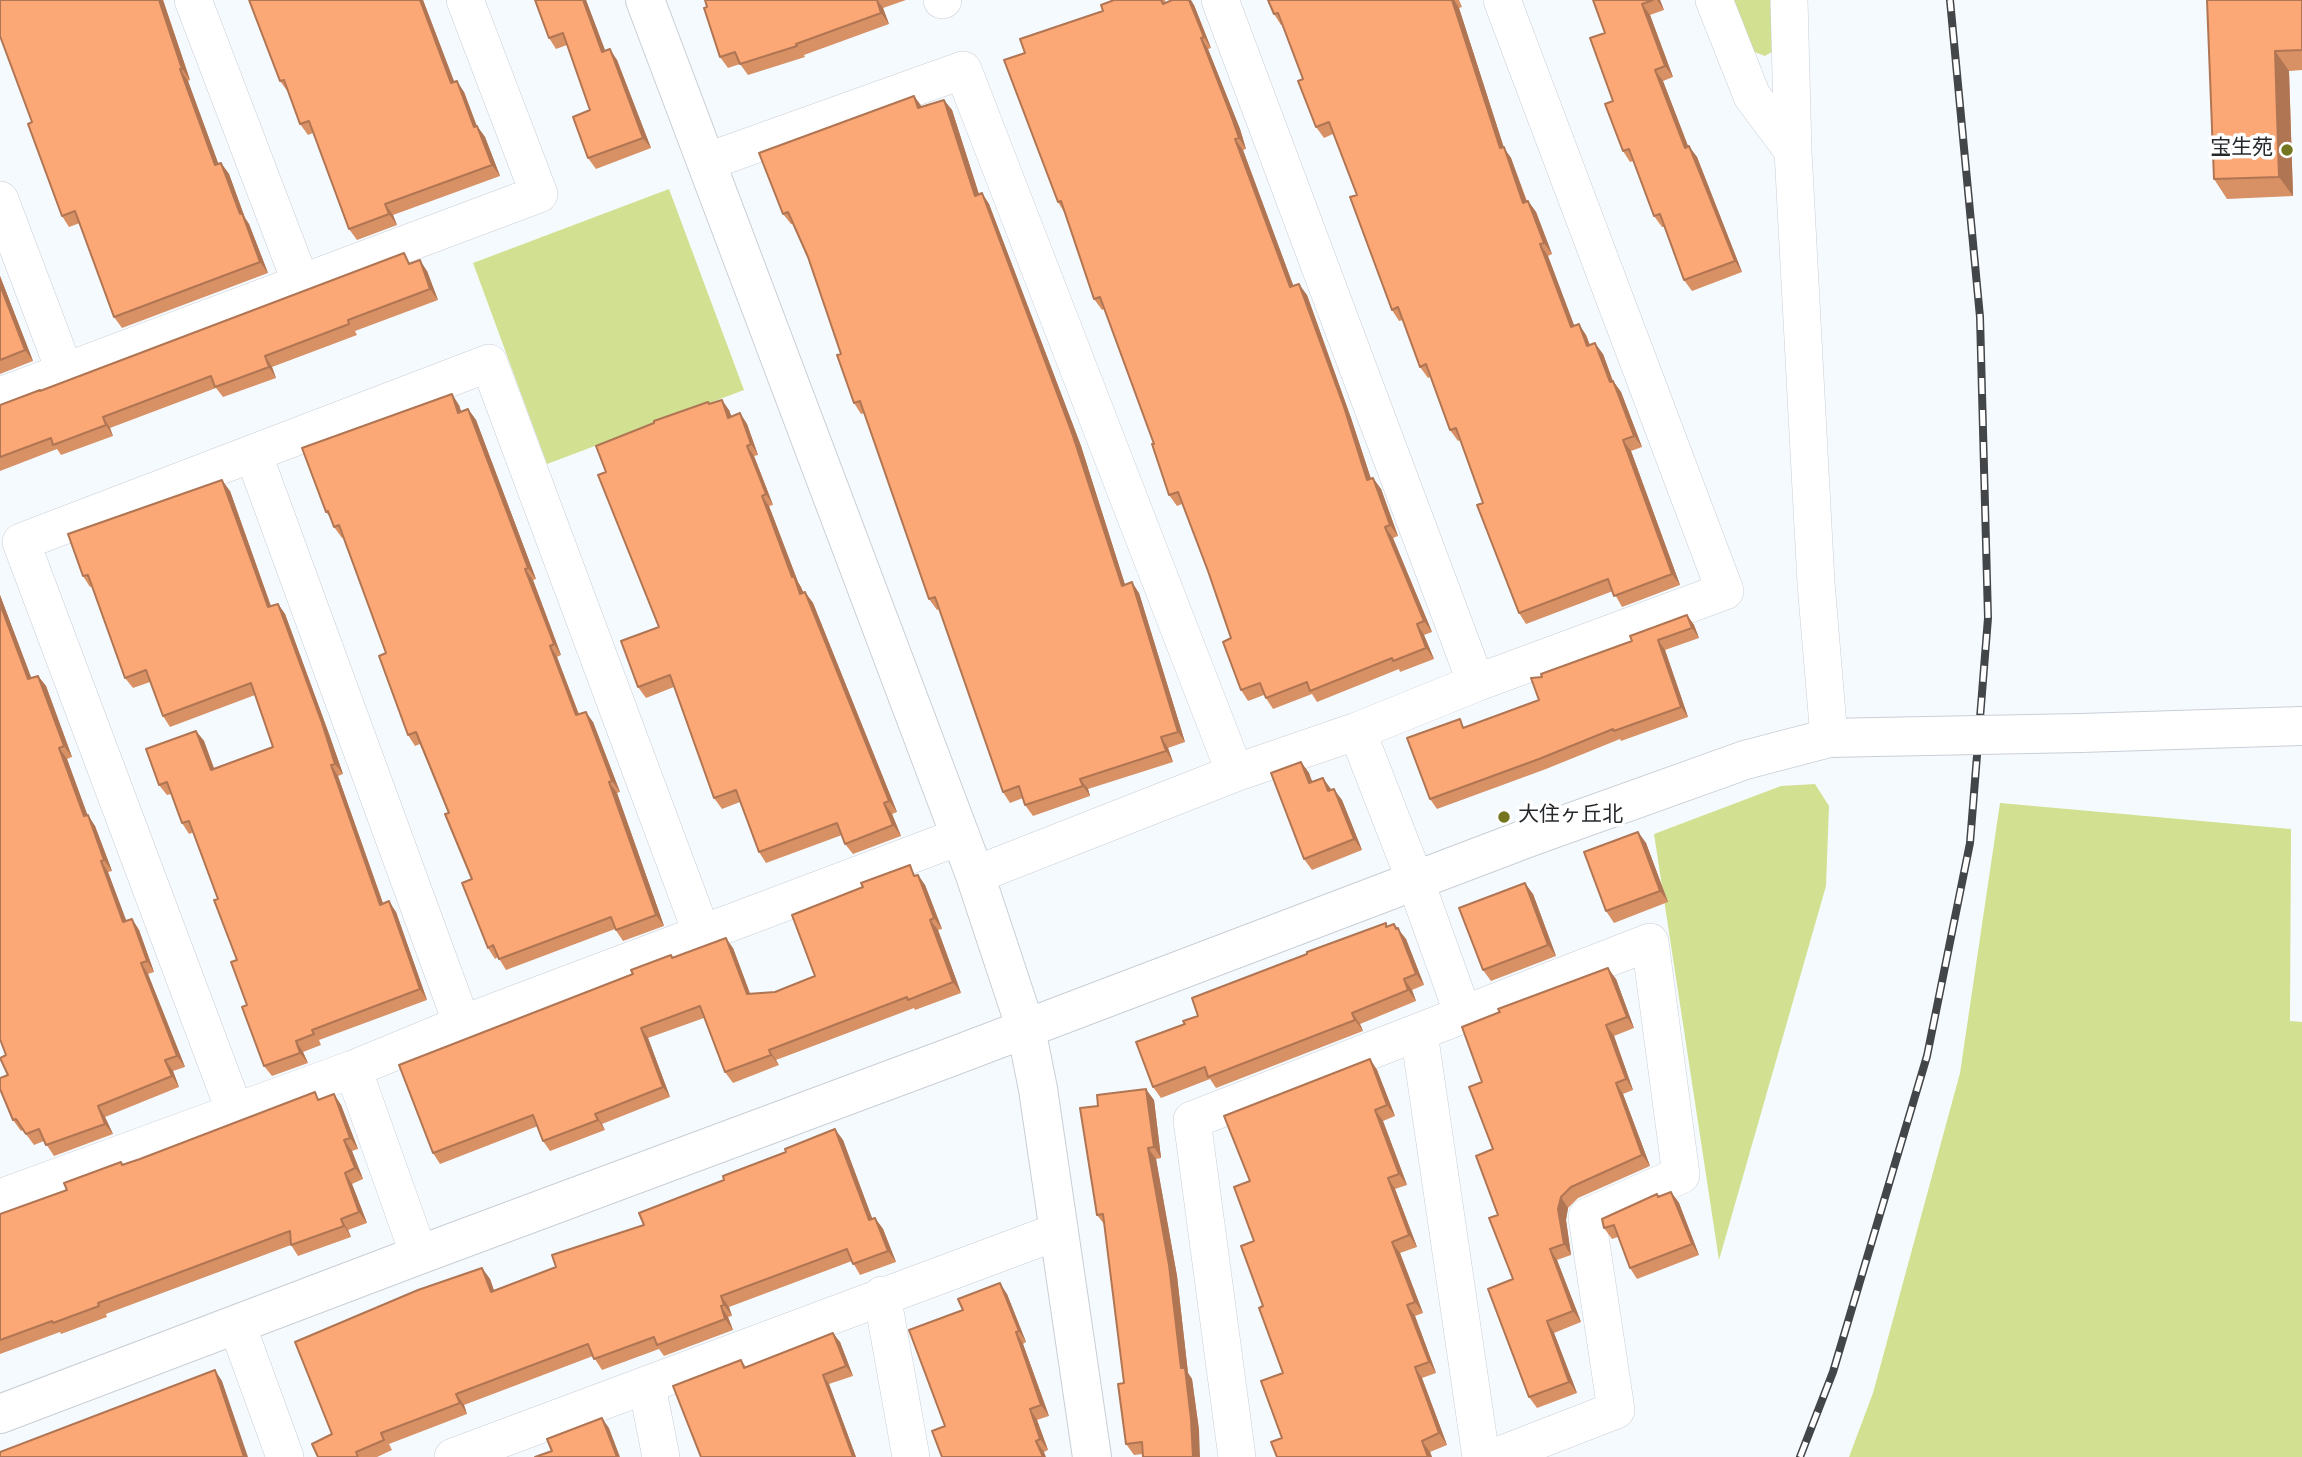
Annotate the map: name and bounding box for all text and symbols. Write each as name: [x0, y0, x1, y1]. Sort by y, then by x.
place label: 宝生苑: [2210, 137, 2273, 163]
marker: 宝生苑: [2279, 142, 2295, 158]
place label: 大住ヶ丘北: [1518, 804, 1623, 830]
marker: 大住ヶ丘北: [1496, 809, 1512, 825]

